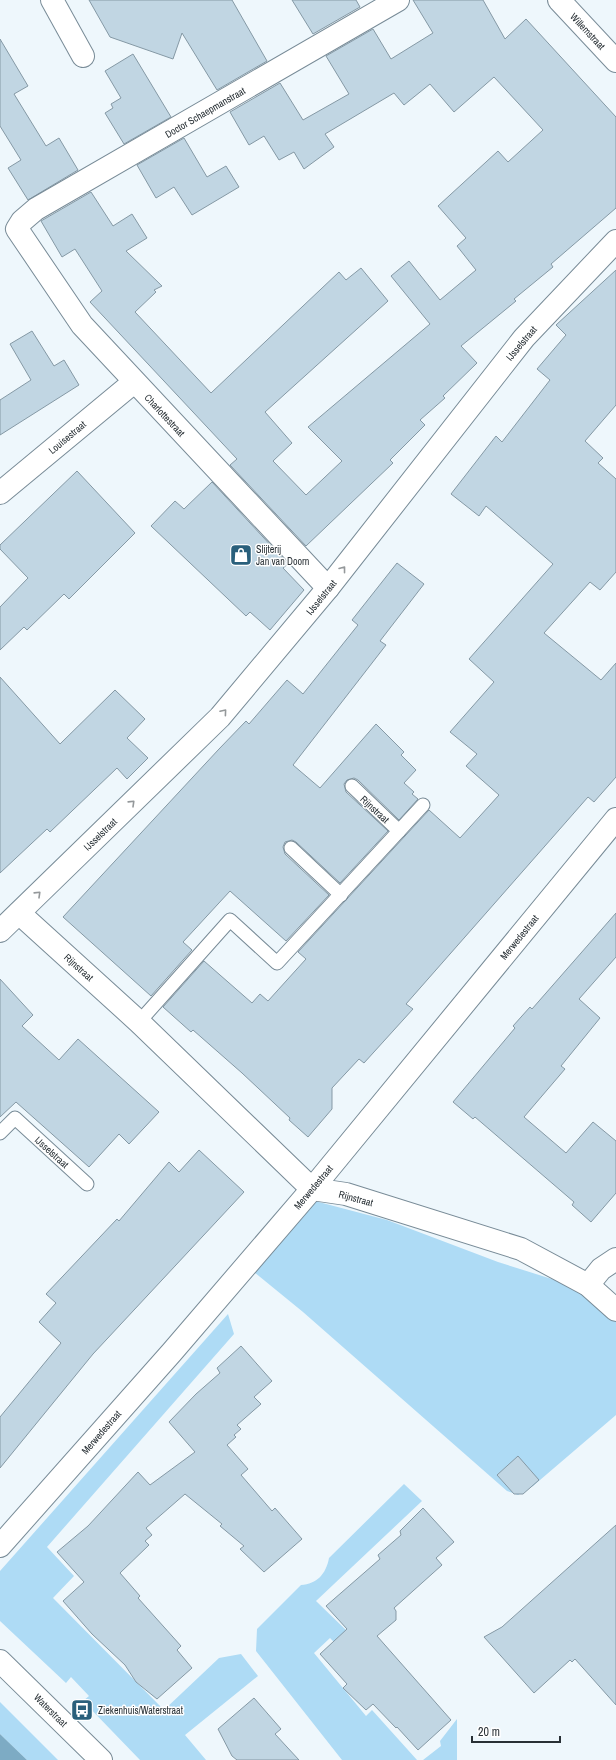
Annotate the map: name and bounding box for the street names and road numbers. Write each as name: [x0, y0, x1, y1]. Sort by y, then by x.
street label: Willemstraat: [567, 10, 608, 53]
street label: Doctor Schaepmanstraat: [163, 84, 248, 141]
street label: IJsselstraat: [503, 323, 540, 363]
street label: Charlottestraat: [142, 391, 188, 440]
street label: Louisestraat: [46, 417, 89, 457]
street label: IJsselstraat: [303, 577, 340, 618]
street label: Rijnstraat: [357, 793, 392, 827]
street label: IJsselstraat: [81, 815, 120, 853]
street label: Merwedestraat: [497, 912, 542, 962]
street label: Rijnstraat: [61, 951, 97, 984]
street label: IJsselstraat: [32, 1134, 72, 1172]
street label: Merwedestraat: [291, 1162, 336, 1212]
street label: Rijnstraat: [337, 1188, 375, 1209]
street label: Merwedestraat: [79, 1407, 125, 1457]
street label: Waterstraat: [31, 1691, 71, 1730]

